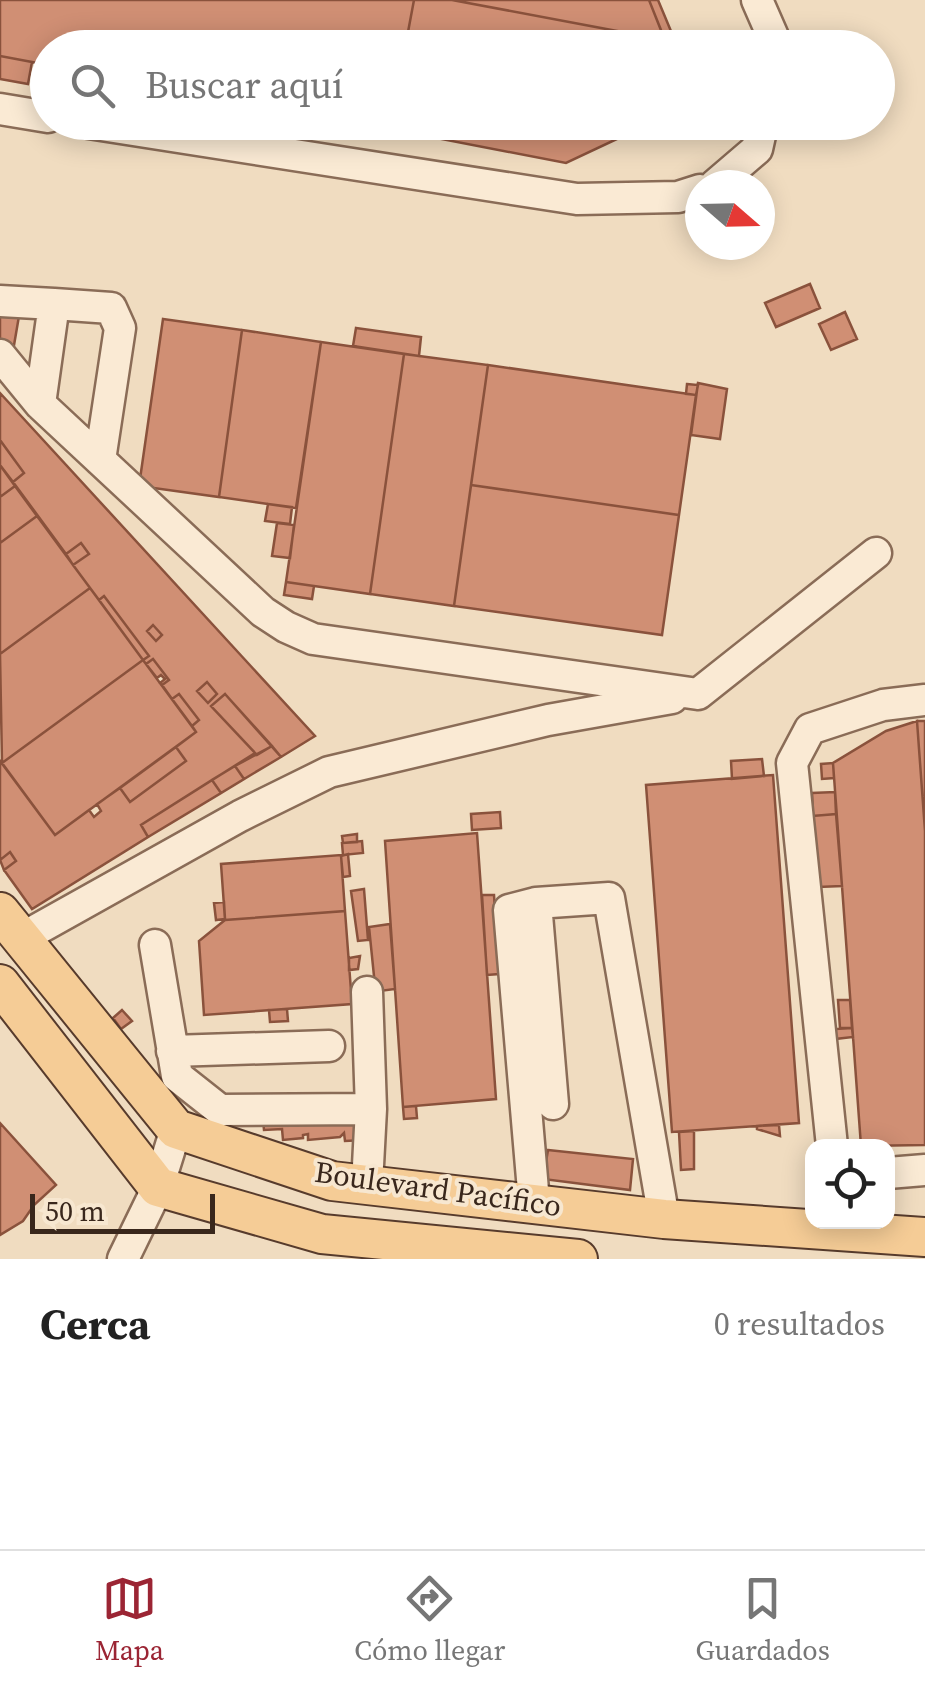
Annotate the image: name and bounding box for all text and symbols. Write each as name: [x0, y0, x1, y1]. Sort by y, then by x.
search box: [30, 30, 895, 140]
icon: search: [65, 58, 120, 113]
text: Buscar aquí: [145, 59, 343, 111]
north arrow: [685, 170, 775, 260]
map controls: [805, 1139, 895, 1229]
button: locate: [805, 1139, 895, 1229]
street label: Boulevard Pacífico: [312, 1151, 564, 1226]
scale bar: [30, 1189, 215, 1234]
text: 50 m: [45, 1192, 105, 1230]
text: Cerca: [40, 1295, 150, 1353]
text: 0 resultados: [714, 1302, 885, 1346]
tab: Mapa: [95, 1571, 164, 1669]
tab: Cómo llegar: [354, 1571, 505, 1669]
tab: Guardados: [696, 1571, 830, 1669]

